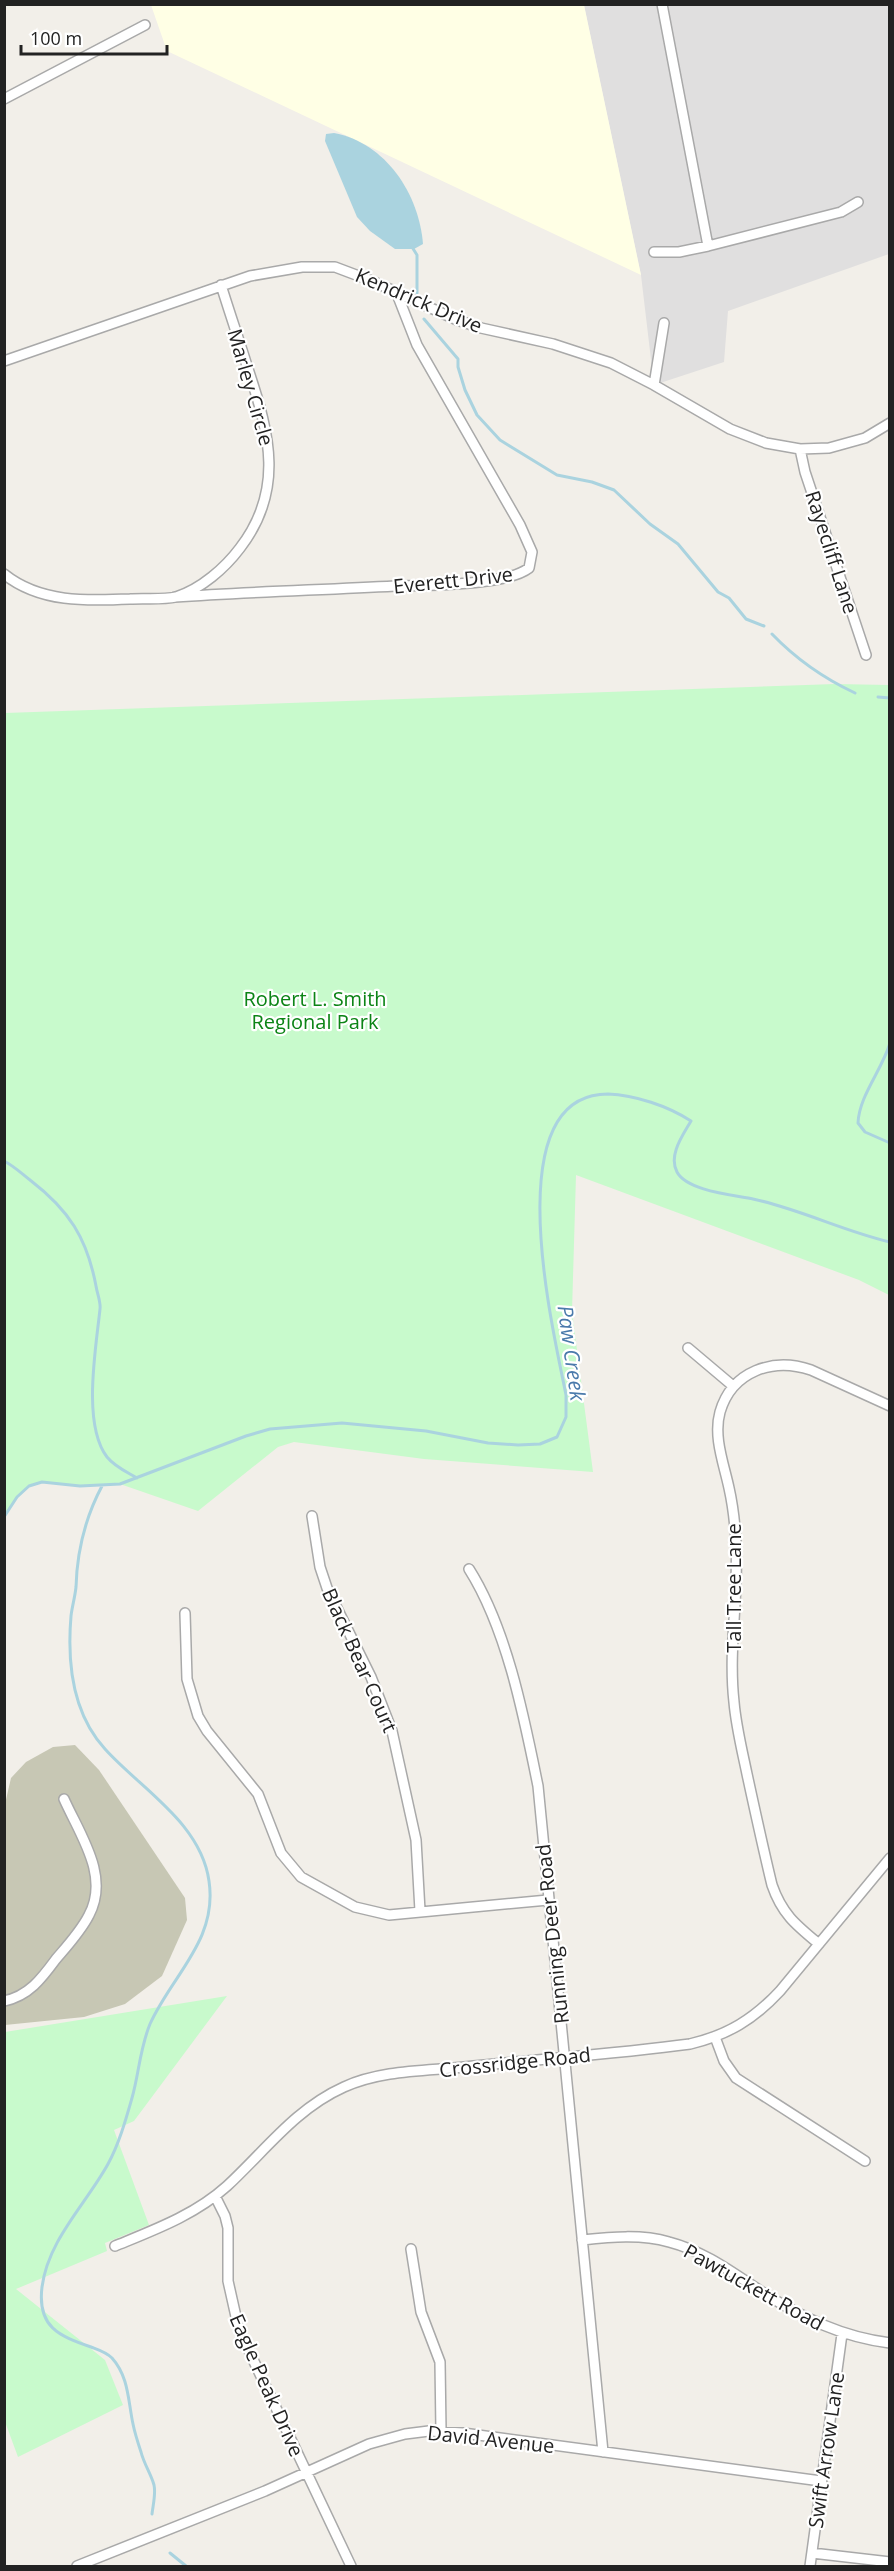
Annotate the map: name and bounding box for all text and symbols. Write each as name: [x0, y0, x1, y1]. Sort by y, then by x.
scale bar: [21, 18, 166, 56]
text: 100 m: [30, 26, 82, 50]
street label: Kendrick Drive: [351, 261, 487, 339]
street label: Marley Circle: [221, 325, 281, 449]
street label: Rayecliff Lane: [799, 487, 865, 617]
street label: Everett Drive: [392, 560, 514, 600]
park label: Robert L. Smith Regional Park: [243, 985, 387, 1035]
water label: Paw Creek: [551, 1303, 593, 1403]
street label: Tall Tree Lane: [720, 1523, 747, 1653]
street label: Black Bear Court: [316, 1584, 404, 1736]
street label: Running Deer Road: [529, 1843, 575, 2025]
street label: Crossridge Road: [438, 2041, 592, 2083]
street label: Pawtuckett Road: [679, 2237, 829, 2337]
street label: Eagle Peak Drive: [223, 2309, 311, 2461]
street label: Swift Arrow Lane: [802, 2370, 850, 2530]
street label: David Avenue: [426, 2419, 556, 2459]

